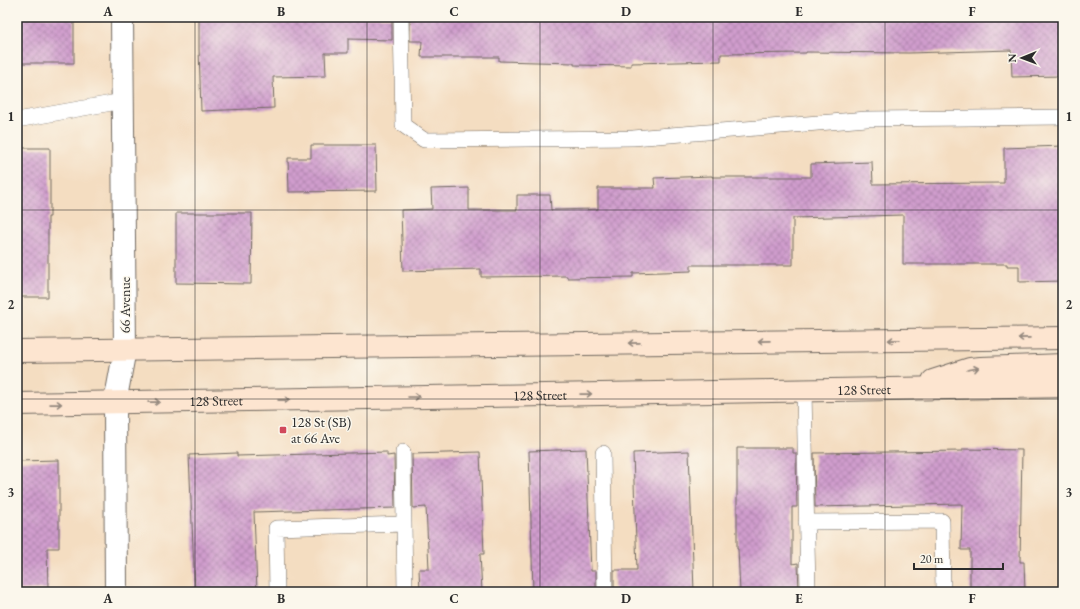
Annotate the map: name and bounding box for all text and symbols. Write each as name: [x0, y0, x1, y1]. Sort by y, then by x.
text: A: [102, 3, 113, 20]
text: B: [277, 3, 285, 20]
text: C: [449, 3, 459, 20]
text: D: [621, 3, 631, 20]
text: E: [795, 3, 803, 20]
text: F: [968, 3, 976, 20]
north arrow: [1002, 38, 1042, 78]
text: N: [1005, 54, 1019, 63]
text: 1: [8, 108, 15, 125]
text: 1: [1066, 108, 1073, 125]
street label: 66 Avenue: [116, 276, 134, 333]
text: 2: [8, 296, 15, 313]
text: 2: [1066, 296, 1073, 313]
one-way arrow: [1018, 334, 1031, 342]
one-way arrow: [888, 336, 901, 344]
one-way arrow: [758, 337, 771, 345]
one-way arrow: [628, 339, 641, 347]
one-way arrow: [966, 365, 979, 373]
street label: 128 Street: [837, 380, 892, 399]
street label: 128 Street: [513, 386, 568, 404]
one-way arrow: [579, 390, 592, 398]
street label: 128 Street: [189, 391, 244, 410]
one-way arrow: [407, 393, 420, 401]
one-way arrow: [277, 396, 290, 404]
one-way arrow: [147, 398, 160, 406]
one-way arrow: [49, 400, 62, 408]
place label: 128 St (SB) at 66 Ave: [291, 413, 351, 447]
marker: 128 St (SB) at 66 Ave: [278, 425, 288, 435]
text: 3: [8, 484, 15, 501]
text: 3: [1066, 484, 1073, 501]
scale bar: [914, 545, 1003, 571]
text: 20 m: [920, 551, 944, 567]
text: A: [102, 590, 113, 607]
text: B: [277, 590, 285, 607]
text: C: [449, 590, 459, 607]
text: D: [621, 590, 631, 607]
text: E: [795, 590, 803, 607]
text: F: [968, 590, 976, 607]

